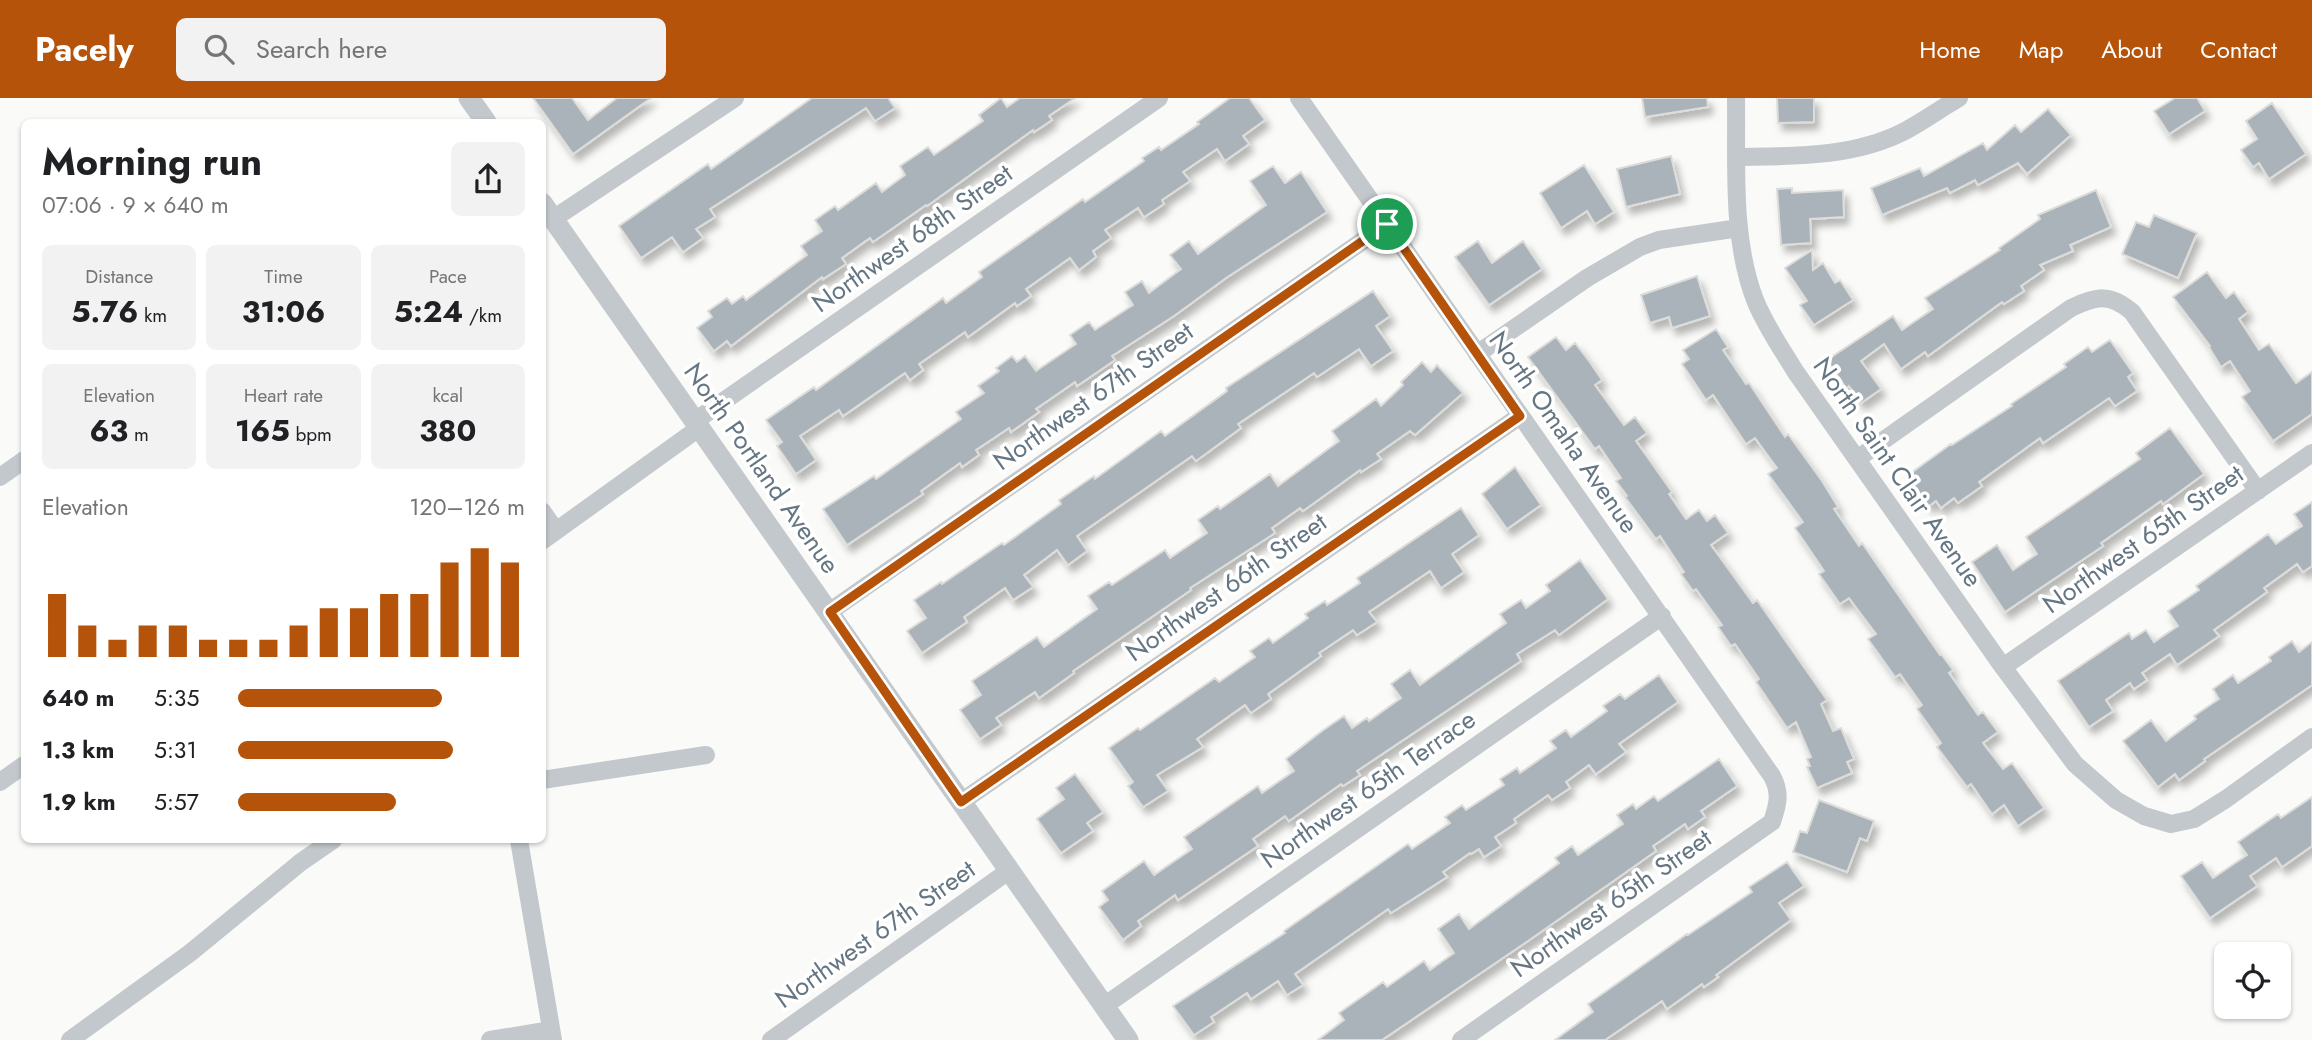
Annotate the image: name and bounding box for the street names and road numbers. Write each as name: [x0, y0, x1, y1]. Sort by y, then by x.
street label: Northwest 68th Street: [804, 154, 1021, 322]
street label: Northwest 67th Street: [985, 312, 1201, 479]
street label: North Omaha Avenue: [1480, 323, 1648, 541]
street label: North Saint Clair Avenue: [1804, 349, 1992, 595]
street label: North Portland Avenue: [675, 355, 849, 581]
street label: Northwest 65th Street: [2035, 455, 2252, 623]
street label: Northwest 66th Street: [1118, 503, 1335, 671]
street label: Northwest 65th Terrace: [1253, 700, 1483, 878]
street label: Northwest 65th Street: [1503, 819, 1720, 987]
street label: Northwest 67th Street: [767, 850, 983, 1017]

